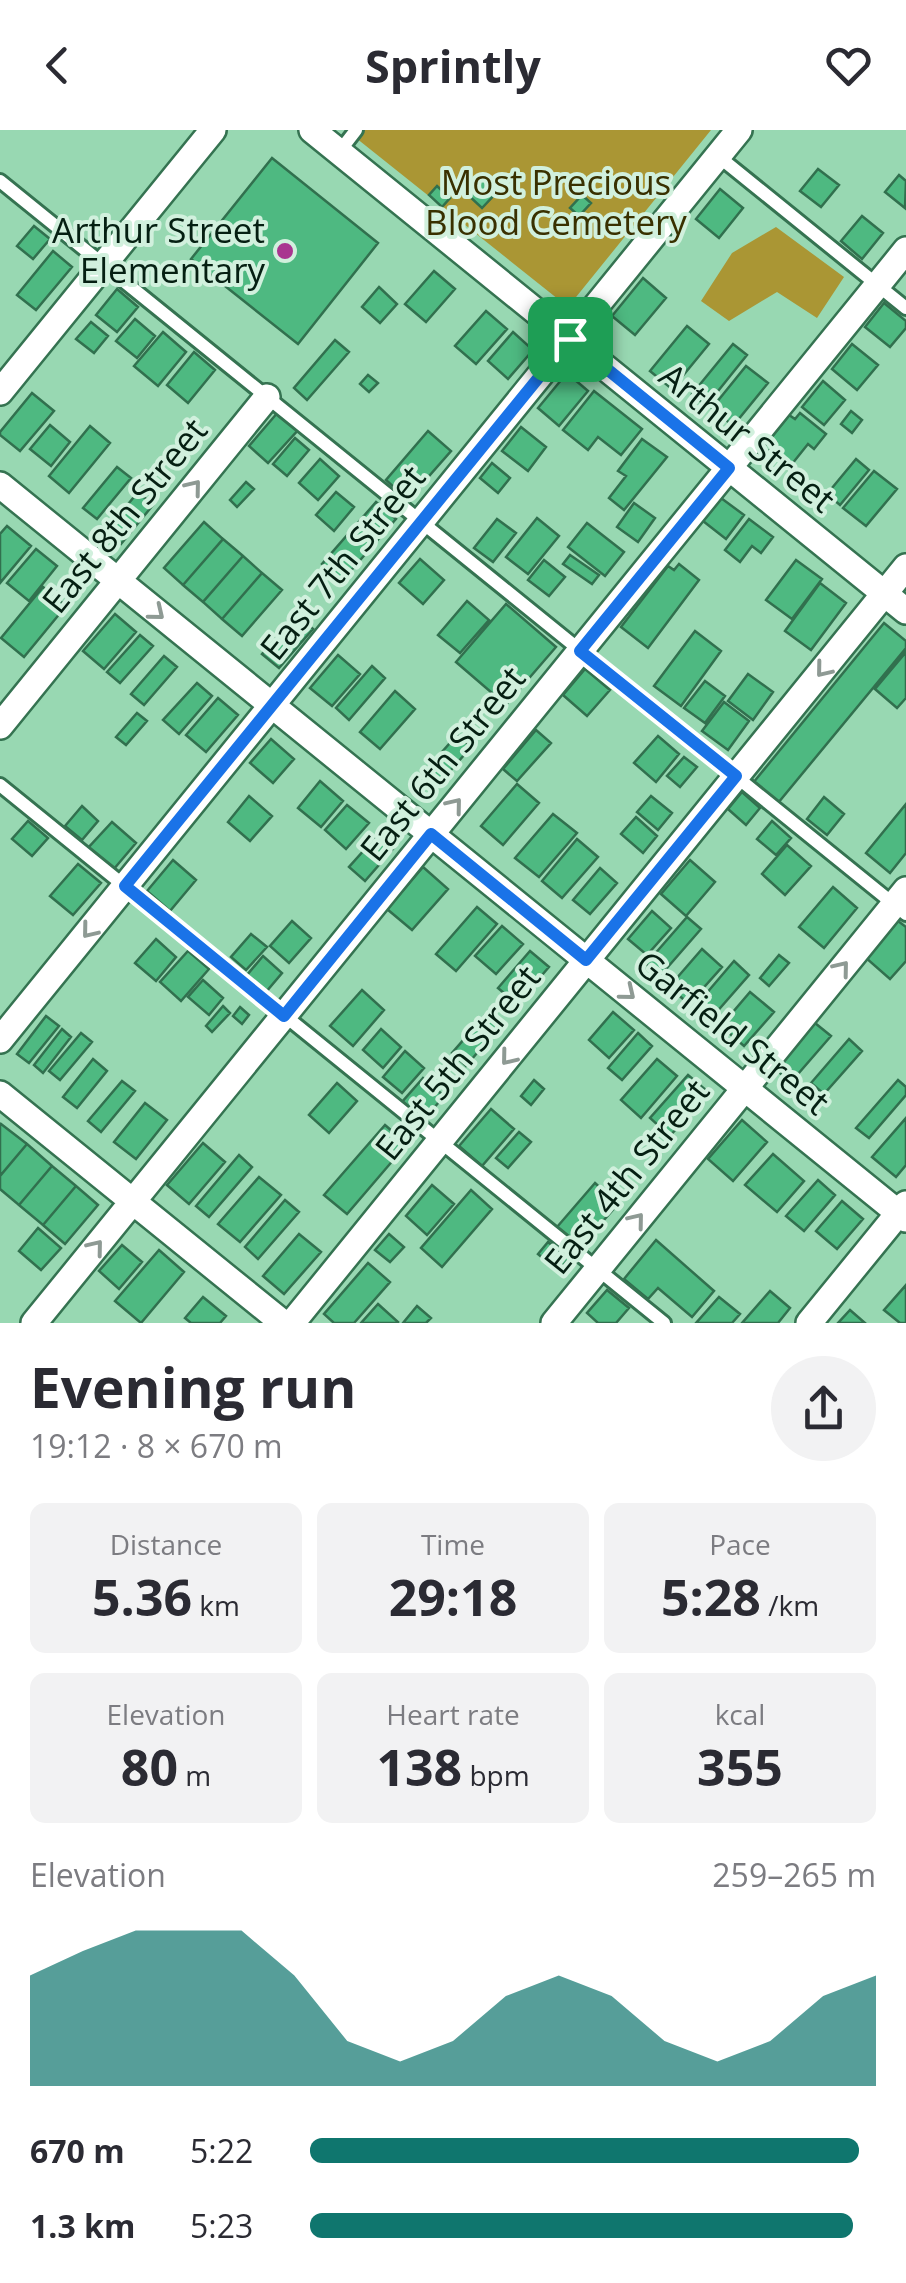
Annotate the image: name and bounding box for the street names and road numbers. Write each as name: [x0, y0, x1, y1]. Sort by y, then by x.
street label: Arthur Street: [650, 352, 845, 522]
street label: East 8th Street: [31, 408, 217, 622]
street label: East 7th Street: [249, 455, 435, 669]
street label: East 6th Street: [349, 656, 535, 870]
street label: Garfield Street: [626, 939, 840, 1125]
street label: East 5th Street: [364, 955, 550, 1169]
street label: East 4th Street: [533, 1069, 719, 1283]

